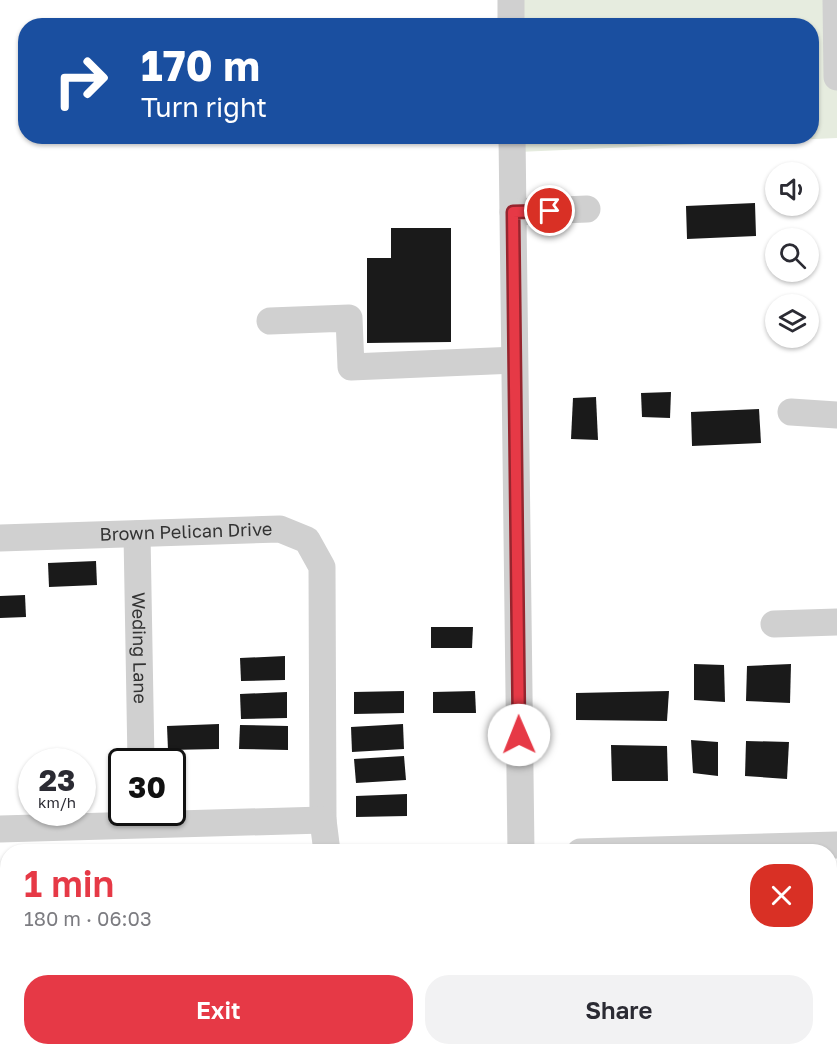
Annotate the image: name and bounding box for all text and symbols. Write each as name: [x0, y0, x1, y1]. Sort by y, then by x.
text: 170 m: [141, 40, 260, 90]
icon: right: [42, 42, 120, 120]
text: Turn right: [141, 91, 267, 123]
map controls: [765, 162, 819, 348]
button: sound: [765, 162, 819, 216]
pin: [524, 185, 575, 236]
icon: arrive: [533, 194, 566, 227]
button: search: [765, 228, 819, 282]
button: layers: [765, 294, 819, 348]
street label: Brown Pelican Drive: [99, 517, 272, 545]
street label: Weding Lane: [128, 592, 152, 704]
position arrow: [487, 703, 551, 767]
speed limit sign: 30: [108, 748, 186, 826]
text: 23: [39, 762, 75, 798]
text: km/h: [38, 793, 76, 811]
text: 1 min: [24, 862, 114, 905]
button: close: [750, 864, 813, 927]
text: 180 m · 06:03: [24, 906, 152, 930]
button: Exit: [24, 975, 413, 1044]
button: Share: [425, 975, 813, 1044]

